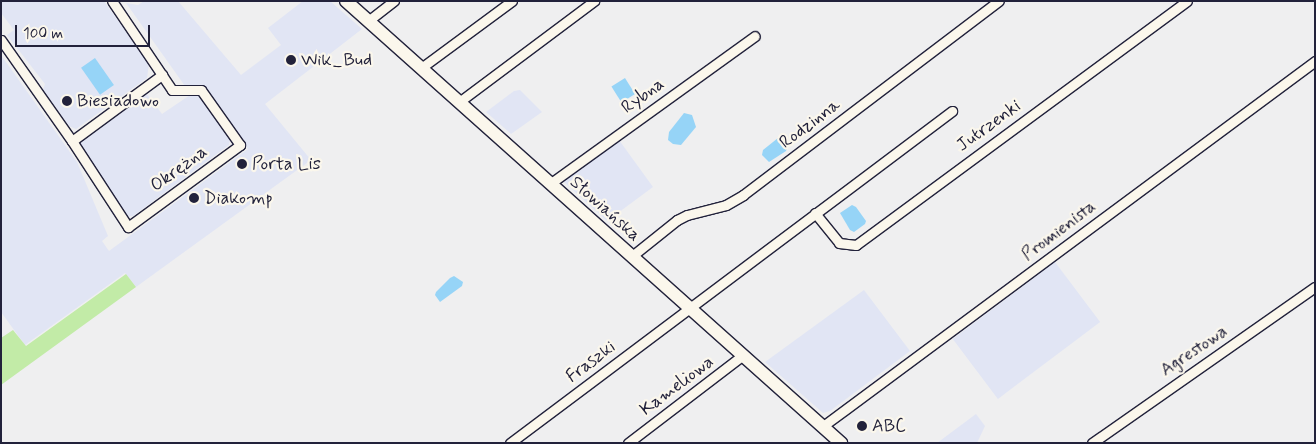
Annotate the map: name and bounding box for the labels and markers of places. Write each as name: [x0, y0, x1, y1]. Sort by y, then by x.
place label: Wik_Bud: [301, 49, 372, 71]
marker: Wik_Bud: [285, 54, 297, 66]
place label: Biesiadowo: [77, 90, 159, 112]
marker: Biesiadowo: [61, 95, 73, 107]
place label: Porta Lis: [252, 153, 321, 175]
marker: Porta Lis: [236, 158, 248, 170]
place label: Diakomp: [204, 187, 273, 209]
marker: Diakomp: [188, 192, 200, 204]
place label: ABC: [872, 415, 906, 437]
marker: ABC: [856, 420, 868, 432]

